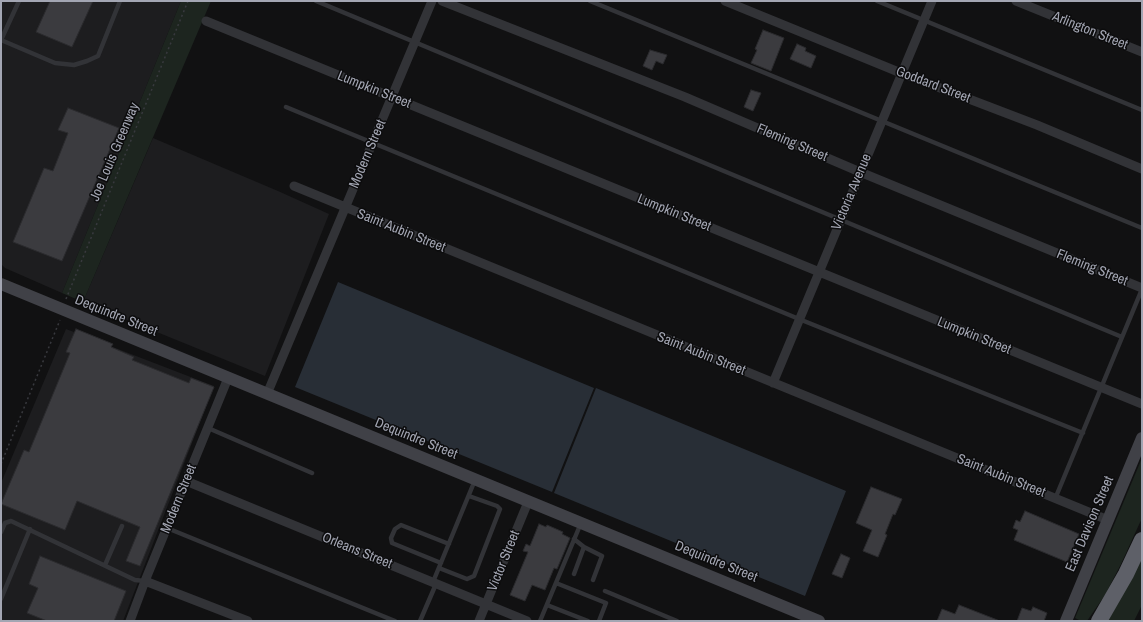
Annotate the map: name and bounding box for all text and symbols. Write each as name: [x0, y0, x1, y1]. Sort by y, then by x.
street label: Arlington Street: [1050, 8, 1130, 54]
street label: Goddard Street: [893, 63, 973, 107]
street label: Lumpkin Street: [335, 68, 413, 112]
street label: Joe Louis Greenway: [87, 100, 143, 204]
street label: Modern Street: [346, 117, 390, 191]
street label: Fleming Street: [754, 121, 830, 165]
street label: Victoria Avenue: [828, 151, 876, 233]
street label: Lumpkin Street: [635, 191, 713, 235]
street label: Saint Aubin Street: [354, 206, 448, 256]
street label: Fleming Street: [1054, 246, 1130, 290]
street label: Dequindre Street: [72, 292, 160, 340]
street label: Lumpkin Street: [935, 314, 1013, 358]
street label: Saint Aubin Street: [654, 329, 748, 379]
street label: Dequindre Street: [372, 415, 460, 463]
street label: Saint Aubin Street: [954, 451, 1048, 501]
street label: Modern Street: [158, 462, 200, 536]
street label: East Davison Street: [1062, 474, 1118, 574]
street label: Victor Street: [484, 528, 524, 594]
street label: Orleans Street: [320, 529, 394, 573]
street label: Dequindre Street: [672, 538, 760, 586]

